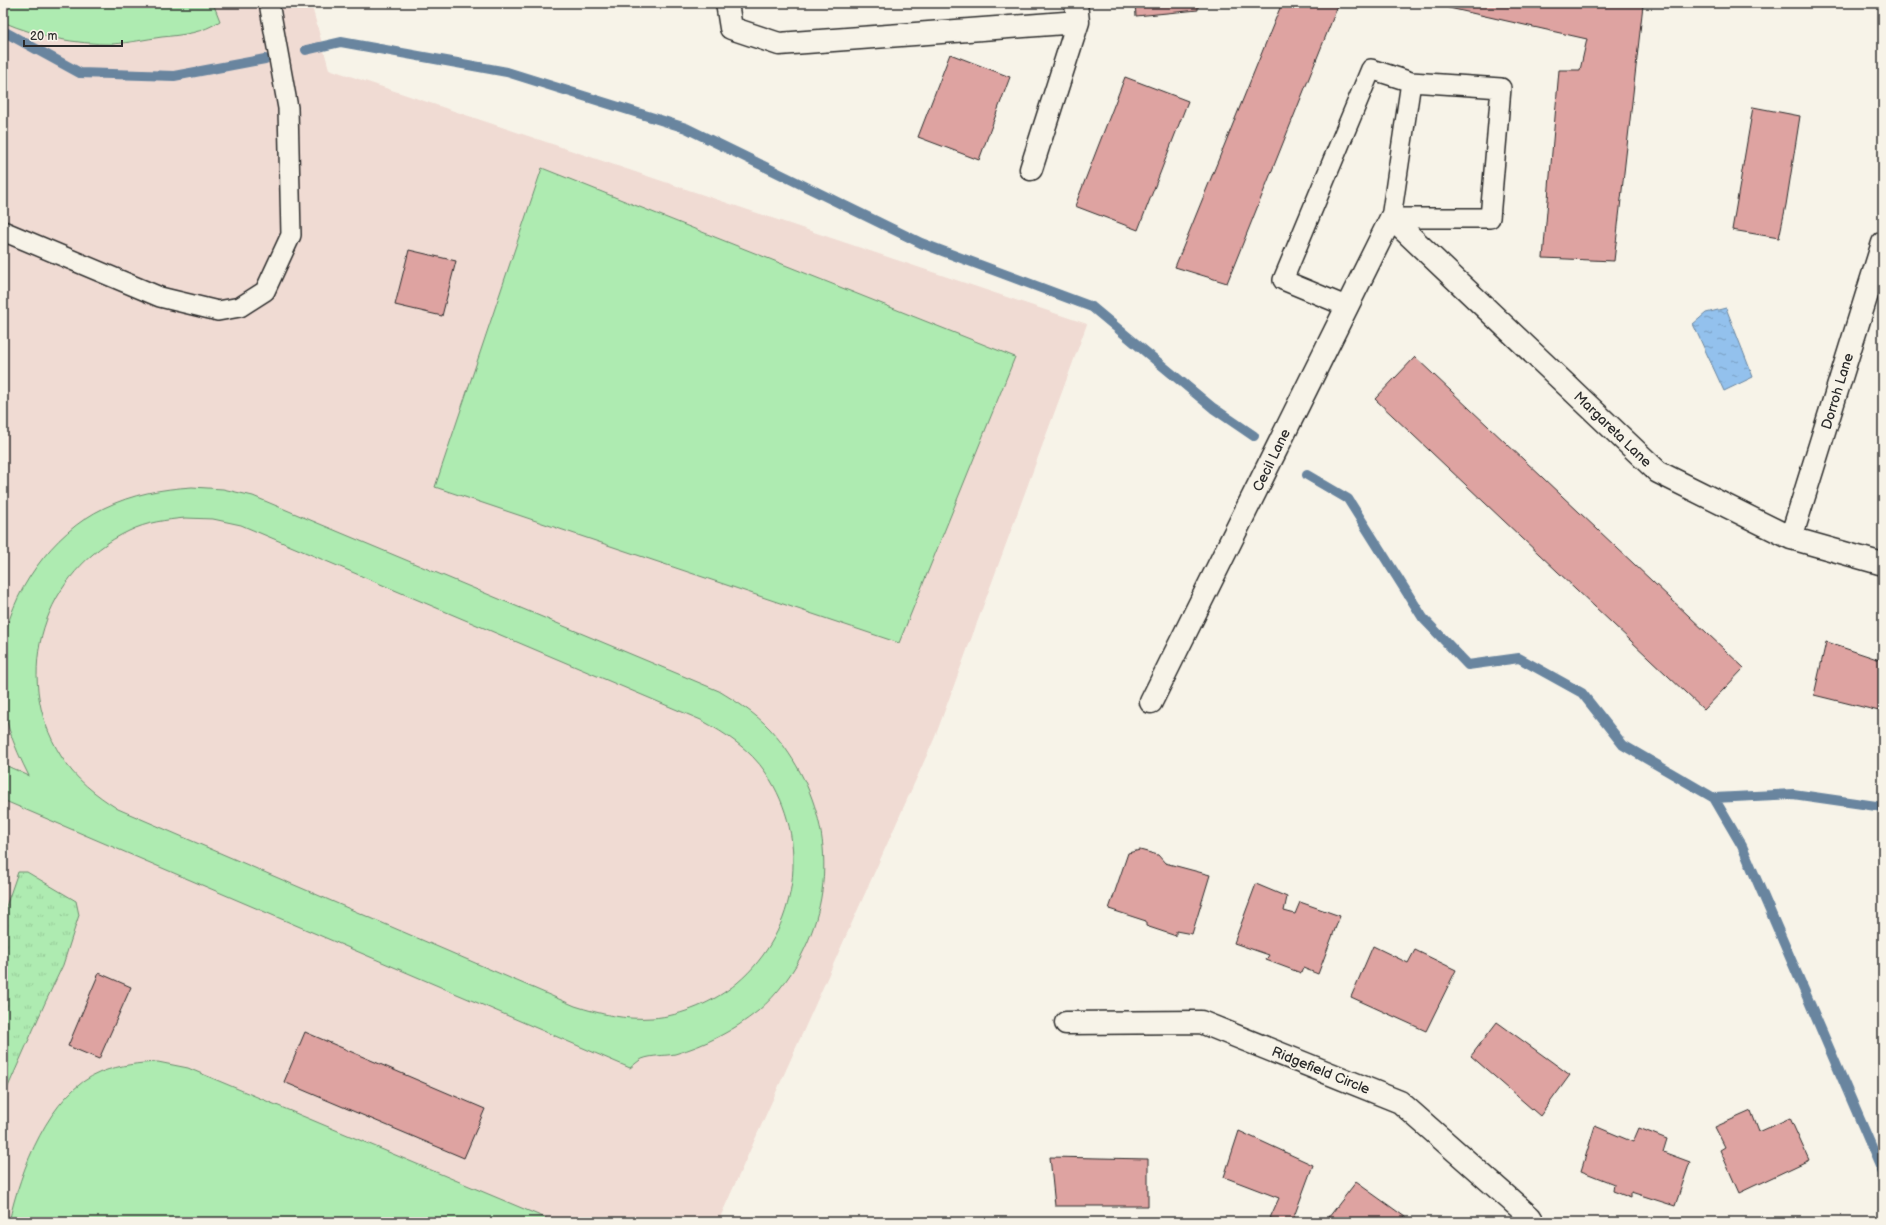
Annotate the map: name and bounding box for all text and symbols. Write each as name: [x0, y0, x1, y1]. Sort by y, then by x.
scale bar: [24, 22, 122, 48]
text: 20 m: [30, 29, 57, 44]
street label: Dorroh Lane: [1818, 351, 1857, 431]
street label: Margareta Lane: [1570, 388, 1655, 471]
street label: Cecil Lane: [1249, 426, 1294, 494]
street label: Ridgefield Circle: [1269, 1043, 1372, 1098]

